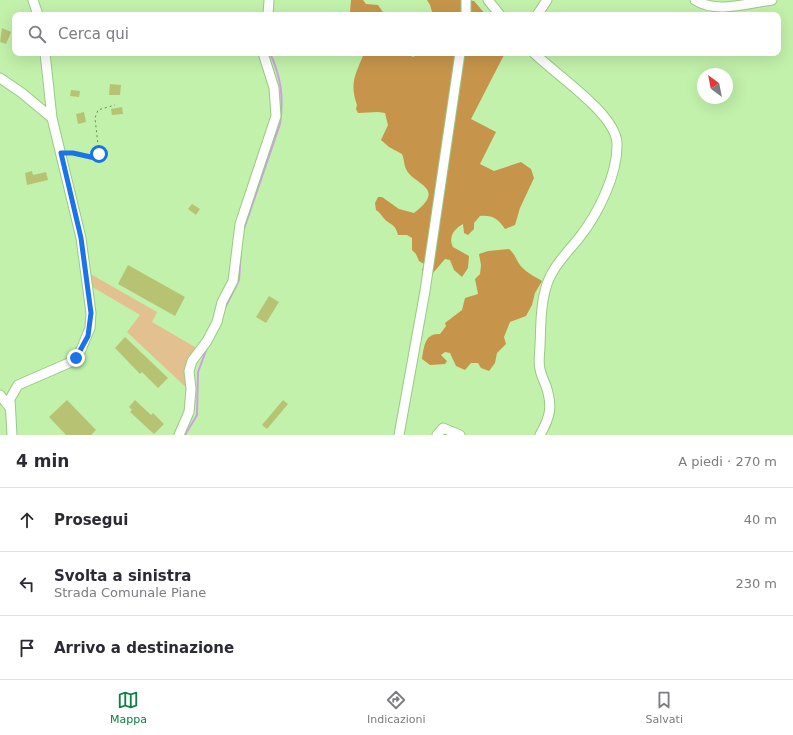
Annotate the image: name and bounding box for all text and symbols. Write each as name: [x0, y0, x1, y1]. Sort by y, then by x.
search box: [12, 12, 781, 56]
icon: search: [26, 23, 48, 45]
text: Cerca qui: [58, 25, 129, 43]
north arrow: [697, 68, 733, 104]
route start: [90, 145, 108, 163]
route end: [67, 349, 85, 367]
text: 4 min: [16, 451, 69, 471]
text: A piedi · 270 m: [678, 454, 777, 469]
icon: ahead: [16, 509, 38, 531]
text: Prosegui: [54, 511, 128, 529]
text: 40 m: [744, 512, 777, 527]
text: Svolta a sinistra: [54, 567, 191, 585]
icon: left: [16, 573, 38, 595]
text: 230 m: [735, 576, 777, 591]
text: Strada Comunale Piane: [54, 585, 206, 600]
icon: arrive: [16, 637, 38, 659]
text: Arrivo a destinazione: [54, 639, 234, 657]
tab: Mappa: [110, 689, 147, 726]
tab: Indicazioni: [367, 689, 426, 726]
tab: Salvati: [646, 689, 683, 726]

